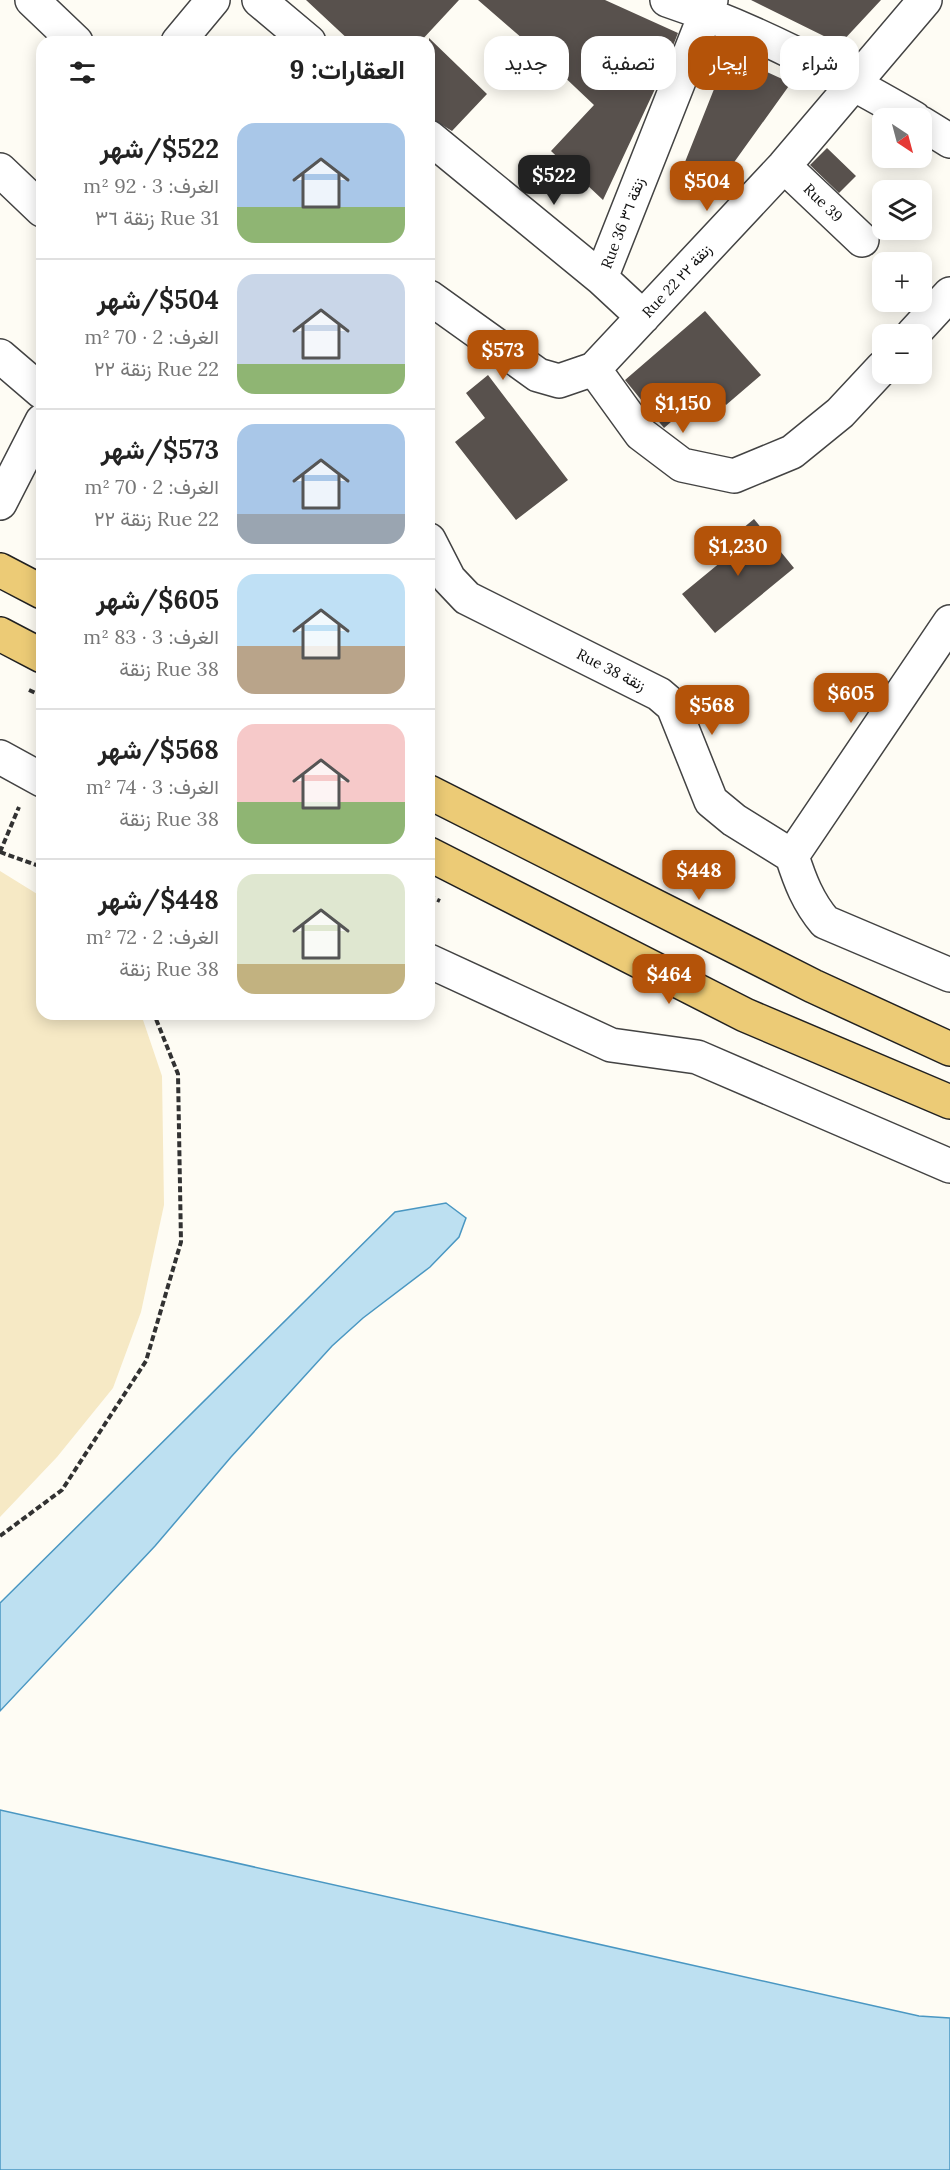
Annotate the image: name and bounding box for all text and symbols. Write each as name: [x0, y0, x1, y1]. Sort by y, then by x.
chip: جديد: [484, 36, 569, 90]
chip: تصفية: [581, 36, 676, 90]
chip: إيجار: [688, 36, 768, 90]
chip: شراء: [780, 36, 859, 90]
text: العقارات: 9: [290, 53, 405, 86]
icon: filters: [66, 56, 99, 89]
north arrow: [872, 108, 932, 168]
map controls: [872, 108, 932, 384]
text: $522/شهر: [100, 132, 219, 165]
icon: home: [285, 147, 357, 219]
pin: $522: [518, 155, 590, 206]
pin: $504: [671, 161, 743, 212]
text: $522: [532, 162, 576, 187]
text: $504: [684, 168, 730, 193]
text: الغرف: 3 · 92 m²: [83, 173, 219, 198]
street label: Rue 36 زنقة ٣٦: [596, 174, 649, 271]
street label: Rue 39: [800, 179, 847, 226]
button: layers: [872, 180, 932, 240]
text: Rue 31 زنقة ٣٦: [95, 205, 219, 230]
street label: Rue 22 زنقة ٢٢: [638, 240, 716, 321]
button: +: [872, 252, 932, 312]
text: $504/شهر: [97, 283, 219, 316]
icon: home: [285, 298, 357, 370]
text: الغرف: 2 · 70 m²: [84, 324, 219, 349]
button: −: [872, 324, 932, 384]
pin: $573: [467, 330, 539, 381]
text: $573: [481, 337, 525, 362]
text: Rue 22 زنقة ٢٢: [94, 356, 219, 381]
pin: $1,150: [634, 383, 732, 434]
text: $1,150: [655, 390, 711, 415]
text: $573/شهر: [101, 433, 219, 466]
icon: home: [285, 448, 357, 520]
text: الغرف: 2 · 70 m²: [84, 474, 219, 499]
text: Rue 22 زنقة ٢٢: [94, 506, 219, 531]
pin: $1,230: [689, 526, 787, 577]
text: $1,230: [708, 533, 768, 558]
text: $605/شهر: [96, 583, 219, 616]
icon: home: [285, 598, 357, 670]
text: الغرف: 3 · 83 m²: [83, 624, 219, 649]
street label: Rue 38 زنقة: [574, 644, 649, 695]
text: Rue 38 زنقة: [119, 656, 219, 681]
pin: $605: [815, 673, 887, 724]
text: $605: [828, 680, 874, 705]
pin: $568: [676, 685, 748, 736]
text: $568: [689, 692, 735, 717]
text: $568/شهر: [98, 733, 219, 766]
icon: home: [285, 748, 357, 820]
text: الغرف: 3 · 74 m²: [86, 774, 219, 799]
text: Rue 38 زنقة: [119, 806, 219, 831]
pin: $448: [663, 850, 735, 901]
text: $448: [676, 857, 722, 882]
text: $448/شهر: [98, 883, 219, 916]
icon: home: [285, 898, 357, 970]
text: الغرف: 2 · 72 m²: [86, 924, 219, 949]
pin: $464: [633, 954, 705, 1005]
text: Rue 38 زنقة: [119, 956, 219, 981]
text: $464: [646, 961, 692, 986]

